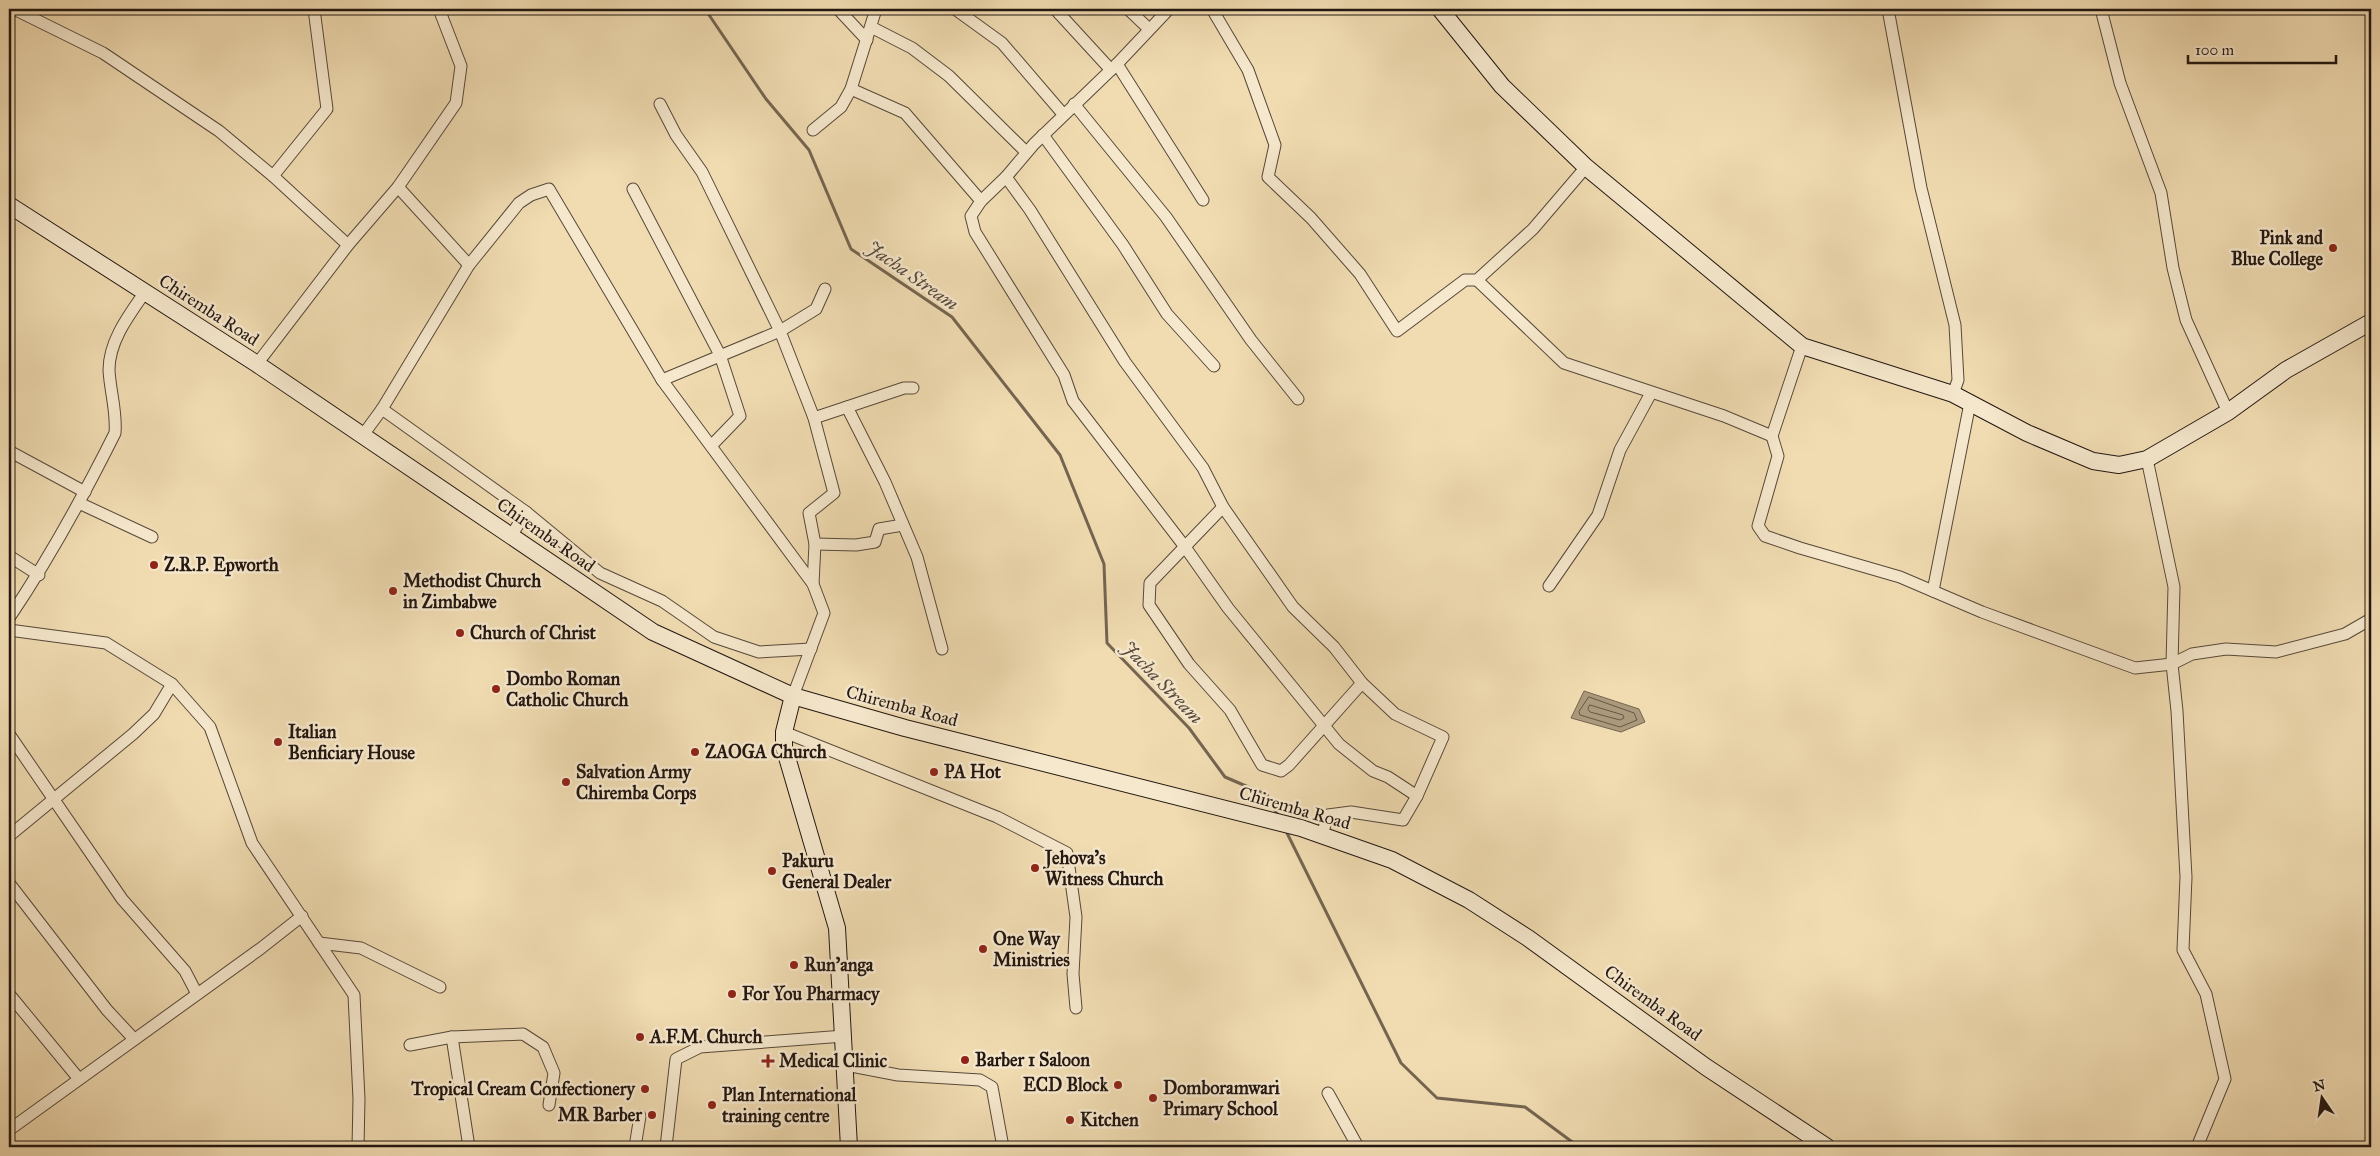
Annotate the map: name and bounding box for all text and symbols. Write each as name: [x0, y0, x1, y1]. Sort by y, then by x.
scale bar: [2188, 32, 2335, 64]
text: 100 m: [2195, 41, 2235, 59]
place label: Pink and Blue College: [2231, 227, 2324, 271]
water label: Jacha Stream: [862, 235, 963, 315]
marker: Pink and Blue College: [2327, 242, 2339, 254]
street label: Chiremba Road: [155, 269, 263, 351]
street label: Chiremba Road: [493, 493, 599, 577]
place label: Z.R.P. Epworth: [164, 554, 280, 577]
marker: Z.R.P. Epworth: [148, 559, 160, 571]
place label: Methodist Church in Zimbabwe: [403, 570, 542, 613]
marker: Methodist Church in Zimbabwe: [387, 585, 399, 597]
place label: Church of Christ: [470, 622, 597, 644]
marker: Church of Christ: [454, 627, 466, 639]
water label: Jacha Stream: [1117, 635, 1208, 729]
place label: Dombo Roman Catholic Church: [506, 668, 630, 711]
street label: Chiremba Road: [844, 680, 960, 732]
marker: Dombo Roman Catholic Church: [490, 683, 502, 695]
place label: Italian Benficiary House: [288, 721, 415, 765]
marker: Italian Benficiary House: [272, 736, 284, 748]
place label: ZAOGA Church: [705, 741, 828, 763]
marker: ZAOGA Church: [689, 746, 701, 758]
place label: Salvation Army Chiremba Corps: [576, 761, 697, 805]
place label: PA Hot: [944, 761, 1001, 783]
marker: PA Hot: [928, 766, 940, 778]
marker: Salvation Army Chiremba Corps: [560, 776, 572, 788]
street label: Chiremba Road: [1237, 782, 1353, 834]
place label: Jehova's Witness Church: [1043, 847, 1165, 890]
place label: Pakuru General Dealer: [782, 850, 893, 893]
marker: Jehova's Witness Church: [1029, 862, 1041, 874]
marker: Pakuru General Dealer: [766, 865, 778, 877]
place label: One Way Ministries: [993, 928, 1070, 971]
marker: One Way Ministries: [977, 943, 989, 955]
place label: Run'anga: [804, 954, 874, 977]
marker: Run'anga: [788, 959, 800, 971]
street label: Chiremba Road: [1600, 960, 1706, 1046]
place label: For You Pharmacy: [742, 983, 881, 1006]
marker: For You Pharmacy: [726, 988, 738, 1000]
place label: A.F.M. Church: [649, 1026, 763, 1048]
marker: A.F.M. Church: [634, 1031, 646, 1043]
place label: Barber 1 Saloon: [975, 1049, 1090, 1071]
place label: Medical Clinic: [779, 1050, 887, 1072]
marker: Medical Clinic: [761, 1054, 775, 1068]
marker: Barber 1 Saloon: [959, 1054, 971, 1066]
place label: ECD Block: [1023, 1074, 1109, 1096]
north arrow: [2298, 1074, 2348, 1124]
text: N: [2311, 1076, 2327, 1095]
place label: Domboramwari Primary School: [1163, 1077, 1281, 1121]
place label: Tropical Cream Confectionery: [410, 1078, 637, 1101]
marker: ECD Block: [1112, 1079, 1124, 1091]
marker: Tropical Cream Confectionery: [639, 1083, 651, 1095]
place label: Plan International training centre: [721, 1084, 857, 1128]
marker: Domboramwari Primary School: [1147, 1092, 1159, 1104]
marker: Plan International training centre: [706, 1099, 718, 1111]
place label: MR Barber: [558, 1104, 643, 1126]
marker: MR Barber: [646, 1109, 658, 1121]
place label: Kitchen: [1080, 1109, 1139, 1131]
marker: Kitchen: [1064, 1114, 1076, 1126]

